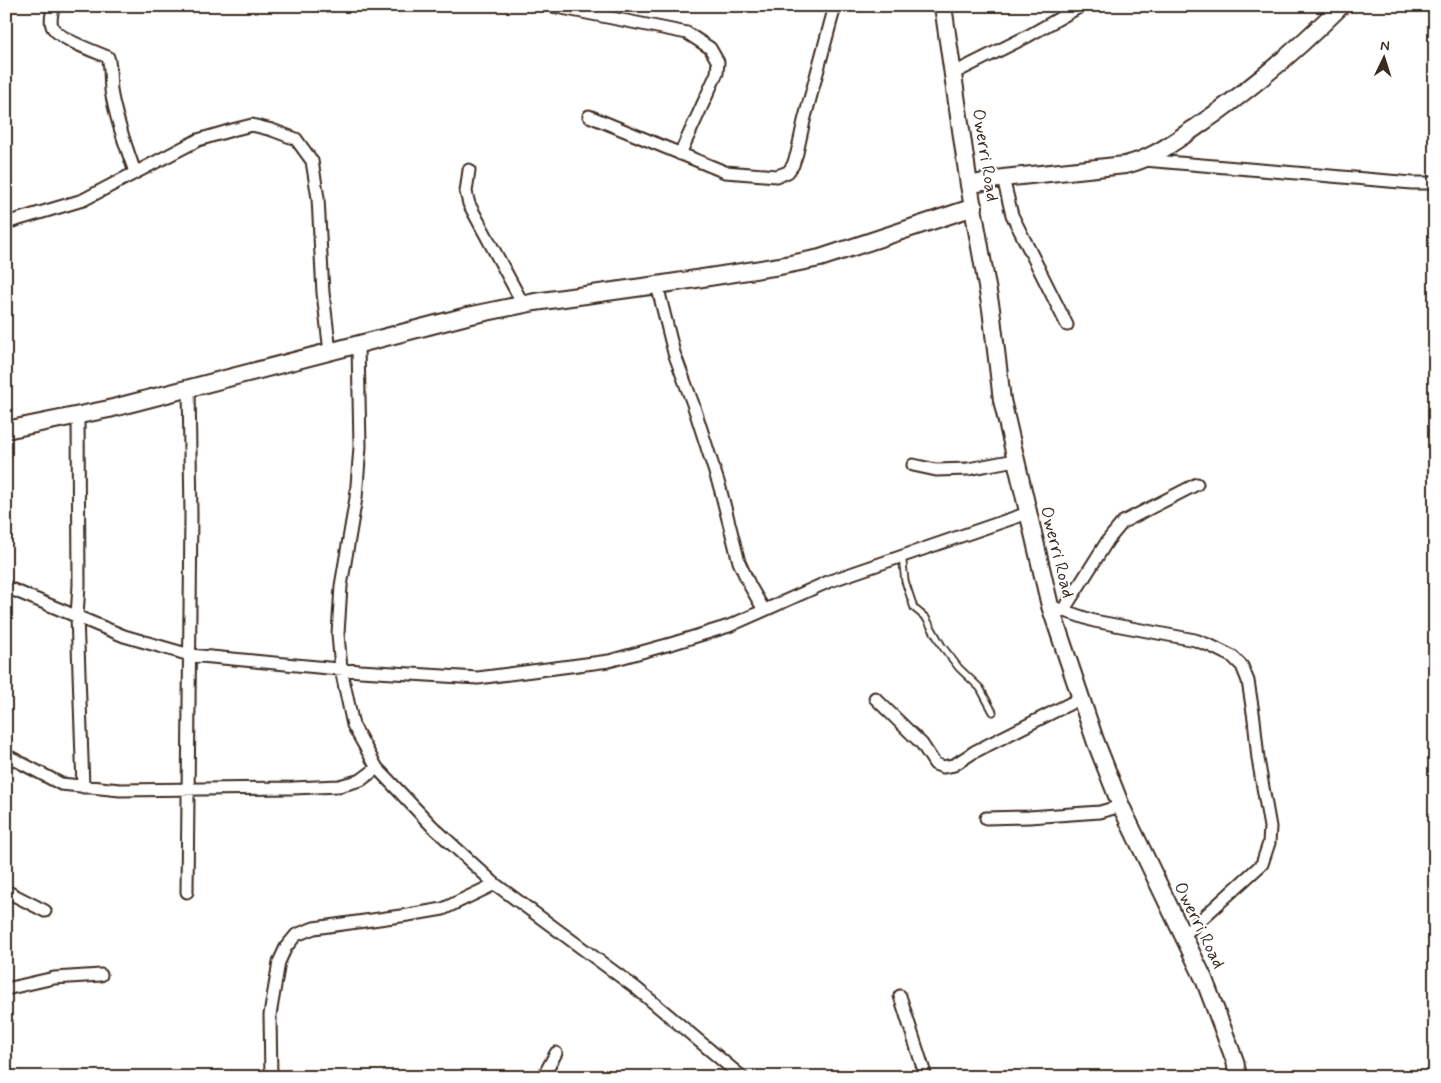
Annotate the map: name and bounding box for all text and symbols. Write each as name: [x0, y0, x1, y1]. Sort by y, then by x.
north arrow: [1358, 32, 1408, 82]
text: N: [1380, 37, 1390, 55]
street label: Owerri Road: [966, 107, 1004, 203]
street label: Owerri Road: [1034, 504, 1080, 601]
street label: Owerri Road: [1168, 878, 1230, 973]

